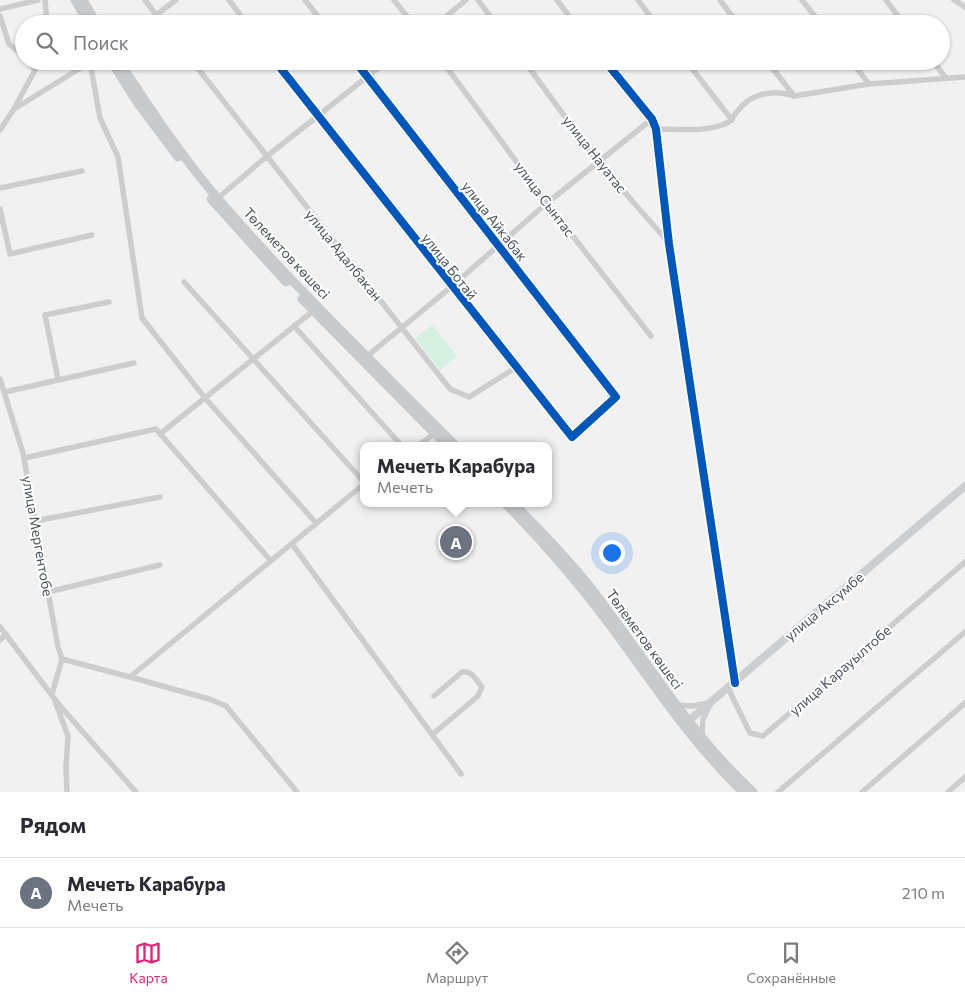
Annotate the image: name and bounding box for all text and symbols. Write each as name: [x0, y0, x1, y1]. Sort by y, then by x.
search box: [15, 15, 950, 70]
icon: search: [33, 29, 61, 57]
text: Поиск: [73, 31, 129, 54]
street label: улица Науатас: [559, 112, 631, 196]
street label: улица Сынтас: [511, 158, 579, 240]
street label: улица Айкабак: [459, 178, 532, 265]
street label: Төлеметов көшесі: [240, 204, 334, 302]
street label: улица Адалбакан: [302, 206, 386, 304]
street label: улица Ботай: [419, 229, 481, 303]
popup: [360, 442, 552, 507]
text: Мечеть Карабура: [377, 454, 535, 477]
street label: улица Мергентобе: [19, 474, 57, 598]
text: Мечеть: [377, 477, 433, 496]
pin: A: [440, 523, 472, 561]
your location: [599, 540, 625, 566]
street label: улица Аксумбе: [781, 568, 867, 644]
street label: Төлеметов көшесі: [603, 586, 687, 692]
street label: улица Карауылтобе: [786, 621, 894, 719]
text: Рядом: [20, 812, 86, 837]
text: Мечеть Карабура: [67, 872, 226, 895]
text: A: [30, 883, 42, 902]
text: 210 m: [902, 883, 945, 902]
text: Мечеть: [67, 895, 123, 914]
tab: Карта: [129, 939, 168, 986]
tab: Маршрут: [426, 939, 488, 986]
tab: Сохранённые: [746, 939, 836, 986]

